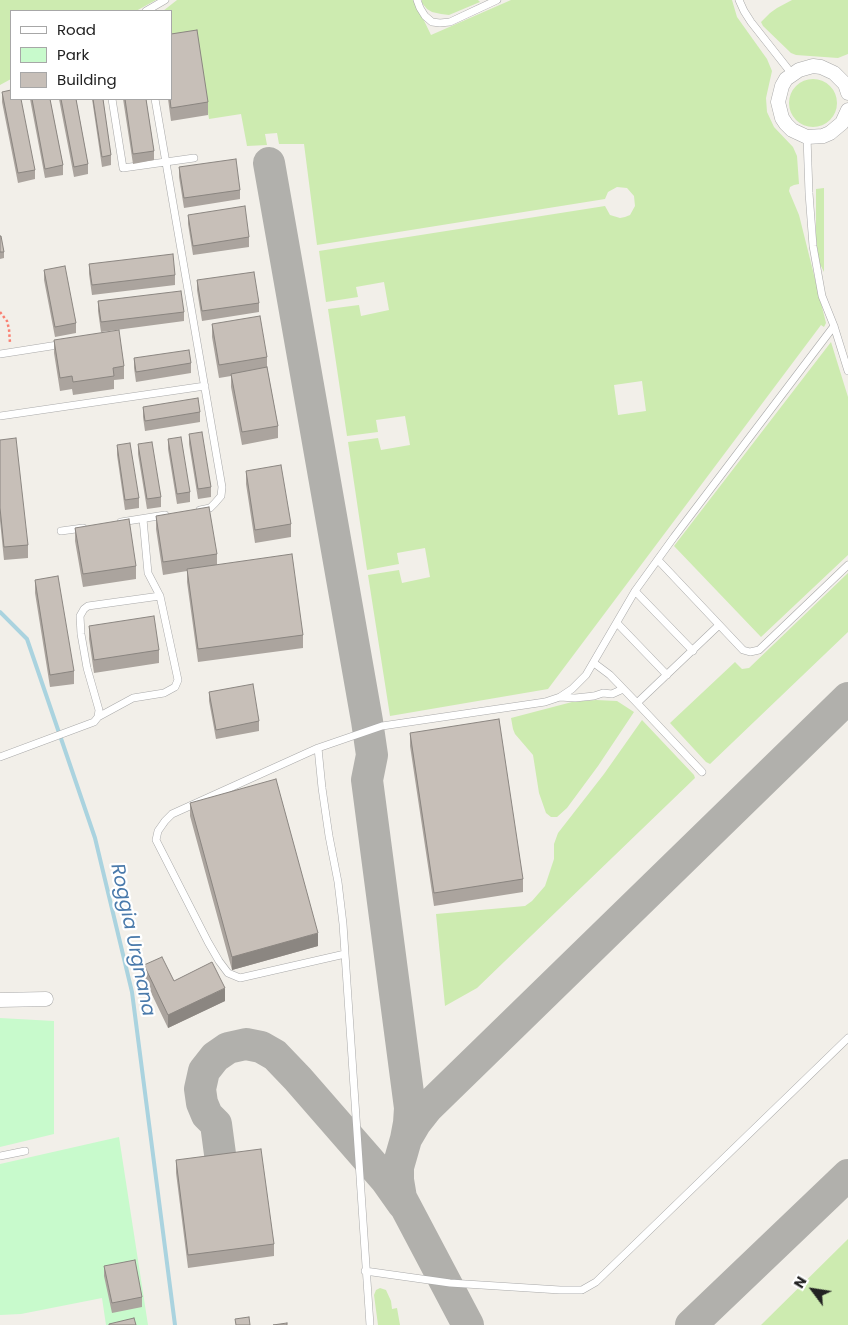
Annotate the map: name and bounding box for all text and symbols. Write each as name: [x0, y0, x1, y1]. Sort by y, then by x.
legend: [10, 10, 172, 100]
text: Road: [57, 19, 96, 40]
text: Park: [57, 44, 89, 65]
text: Building: [57, 69, 117, 90]
water label: Roggia Urgnana: [105, 862, 159, 1018]
north arrow: [788, 1265, 838, 1315]
text: N: [789, 1273, 811, 1292]

